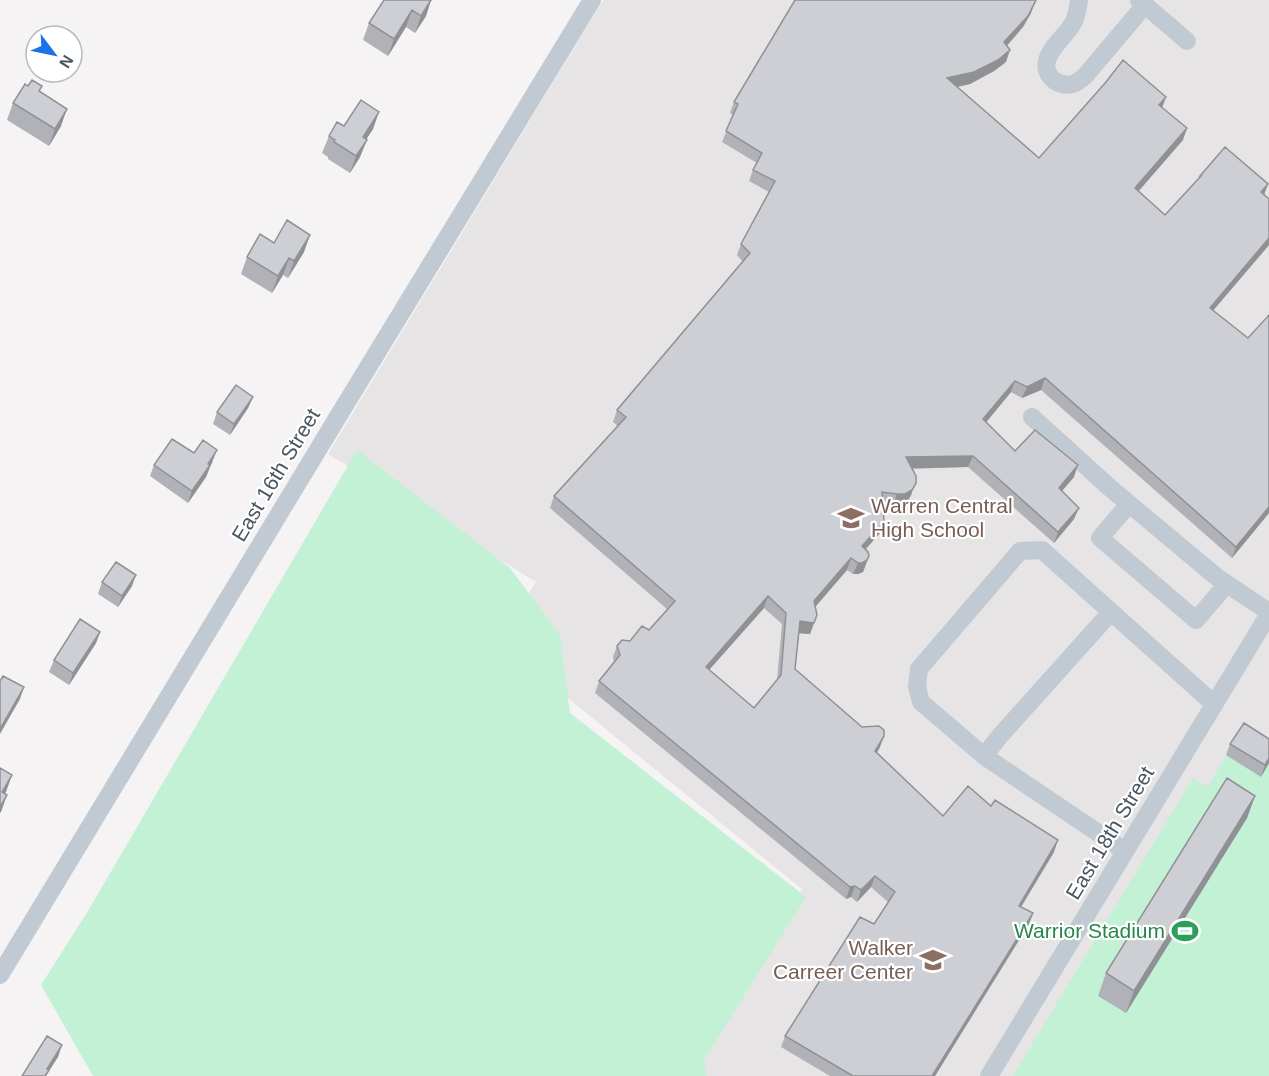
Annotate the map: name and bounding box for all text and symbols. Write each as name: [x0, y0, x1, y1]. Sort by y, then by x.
north arrow: [24, 24, 84, 84]
text: N: [56, 52, 77, 71]
street label: East 16th Street: [227, 404, 324, 545]
place label: Warren Central High School: [871, 494, 1013, 541]
school or university icon: Warren Central High School: [836, 503, 866, 533]
street label: East 18th Street: [1061, 762, 1158, 903]
sports icon: Warrior Stadium: [1170, 916, 1200, 946]
place label: Warrior Stadium: [1014, 919, 1165, 942]
place label: Walker Carreer Center: [773, 936, 913, 983]
school or university icon: Walker Carreer Center: [918, 945, 948, 975]

